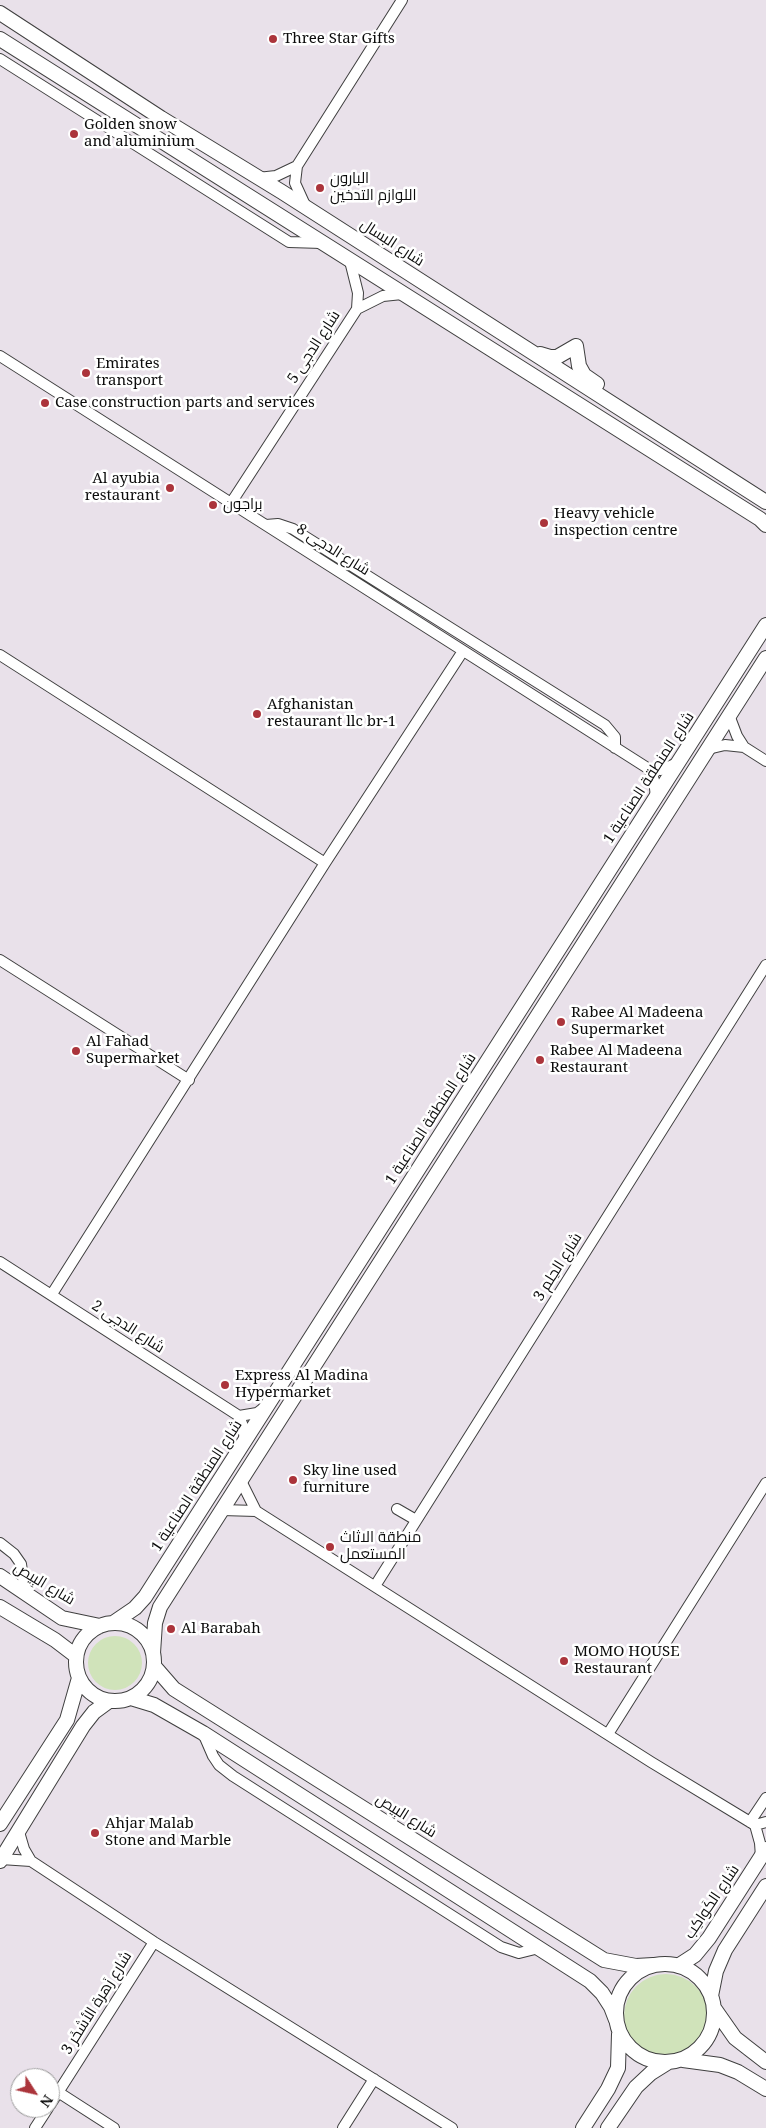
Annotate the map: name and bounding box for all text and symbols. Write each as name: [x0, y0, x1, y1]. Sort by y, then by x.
place label: Three Star Gifts: [283, 30, 395, 48]
marker: Three Star Gifts: [267, 33, 279, 45]
place label: Golden snow and aluminium: [84, 116, 195, 151]
marker: Golden snow and aluminium: [68, 128, 80, 140]
place label: البارون اللوازم التدخين: [330, 170, 417, 205]
marker: البارون اللوازم التدخين: [314, 182, 326, 194]
street label: شارع البسال: [357, 216, 427, 270]
street label: شارع الدجى 5: [284, 307, 344, 387]
place label: Emirates transport: [96, 355, 163, 390]
marker: Emirates transport: [80, 367, 92, 379]
place label: Case construction parts and services: [55, 394, 315, 412]
marker: Case construction parts and services: [39, 397, 51, 409]
place label: Al ayubia restaurant: [85, 470, 160, 505]
marker: Al ayubia restaurant: [164, 482, 176, 494]
place label: براجون: [223, 496, 263, 514]
marker: براجون: [207, 499, 219, 511]
place label: Heavy vehicle inspection centre: [554, 505, 678, 540]
marker: Heavy vehicle inspection centre: [538, 517, 550, 529]
street label: شارع الدجى 8: [293, 520, 373, 580]
place label: Afghanistan restaurant llc br-1: [267, 696, 396, 731]
marker: Afghanistan restaurant llc br-1: [251, 708, 263, 720]
street label: شارع المنطقة الصناعية 1: [600, 709, 698, 847]
place label: Rabee Al Madeena Supermarket: [571, 1004, 703, 1039]
marker: Rabee Al Madeena Supermarket: [555, 1016, 567, 1028]
place label: Al Fahad Supermarket: [86, 1033, 179, 1068]
place label: Rabee Al Madeena Restaurant: [550, 1042, 682, 1077]
marker: Al Fahad Supermarket: [70, 1045, 82, 1057]
street label: شارع المنطقة الصناعية 1: [382, 1050, 480, 1188]
marker: Rabee Al Madeena Restaurant: [534, 1054, 546, 1066]
street label: شارع الحِلم 3: [530, 1230, 586, 1304]
street label: شارع الدجى 2: [88, 1297, 168, 1357]
place label: Express Al Madina Hypermarket: [235, 1367, 369, 1402]
marker: Express Al Madina Hypermarket: [219, 1379, 231, 1391]
street label: شارع المنطقة الصناعية 1: [148, 1417, 246, 1555]
place label: Sky line used furniture: [303, 1462, 397, 1497]
marker: Sky line used furniture: [287, 1474, 299, 1486]
place label: منطقة الاثاث المستعمل: [340, 1529, 421, 1564]
marker: منطقة الاثاث المستعمل: [324, 1541, 336, 1553]
street label: شارع البِيص: [10, 1559, 78, 1609]
place label: Al Barabah: [181, 1620, 261, 1638]
marker: Al Barabah: [165, 1623, 177, 1635]
place label: MOMO HOUSE Restaurant: [574, 1643, 680, 1678]
marker: MOMO HOUSE Restaurant: [558, 1655, 570, 1667]
street label: شارع البِيص: [372, 1790, 440, 1842]
place label: Ahjar Malab Stone and Marble: [105, 1815, 231, 1850]
marker: Ahjar Malab Stone and Marble: [89, 1827, 101, 1839]
street label: شارع الكَواكِب: [681, 1862, 743, 1942]
street label: شارع زَهرة الأشخَر 3: [58, 1948, 136, 2058]
north arrow: [10, 2068, 60, 2118]
text: N: [36, 2091, 58, 2111]

